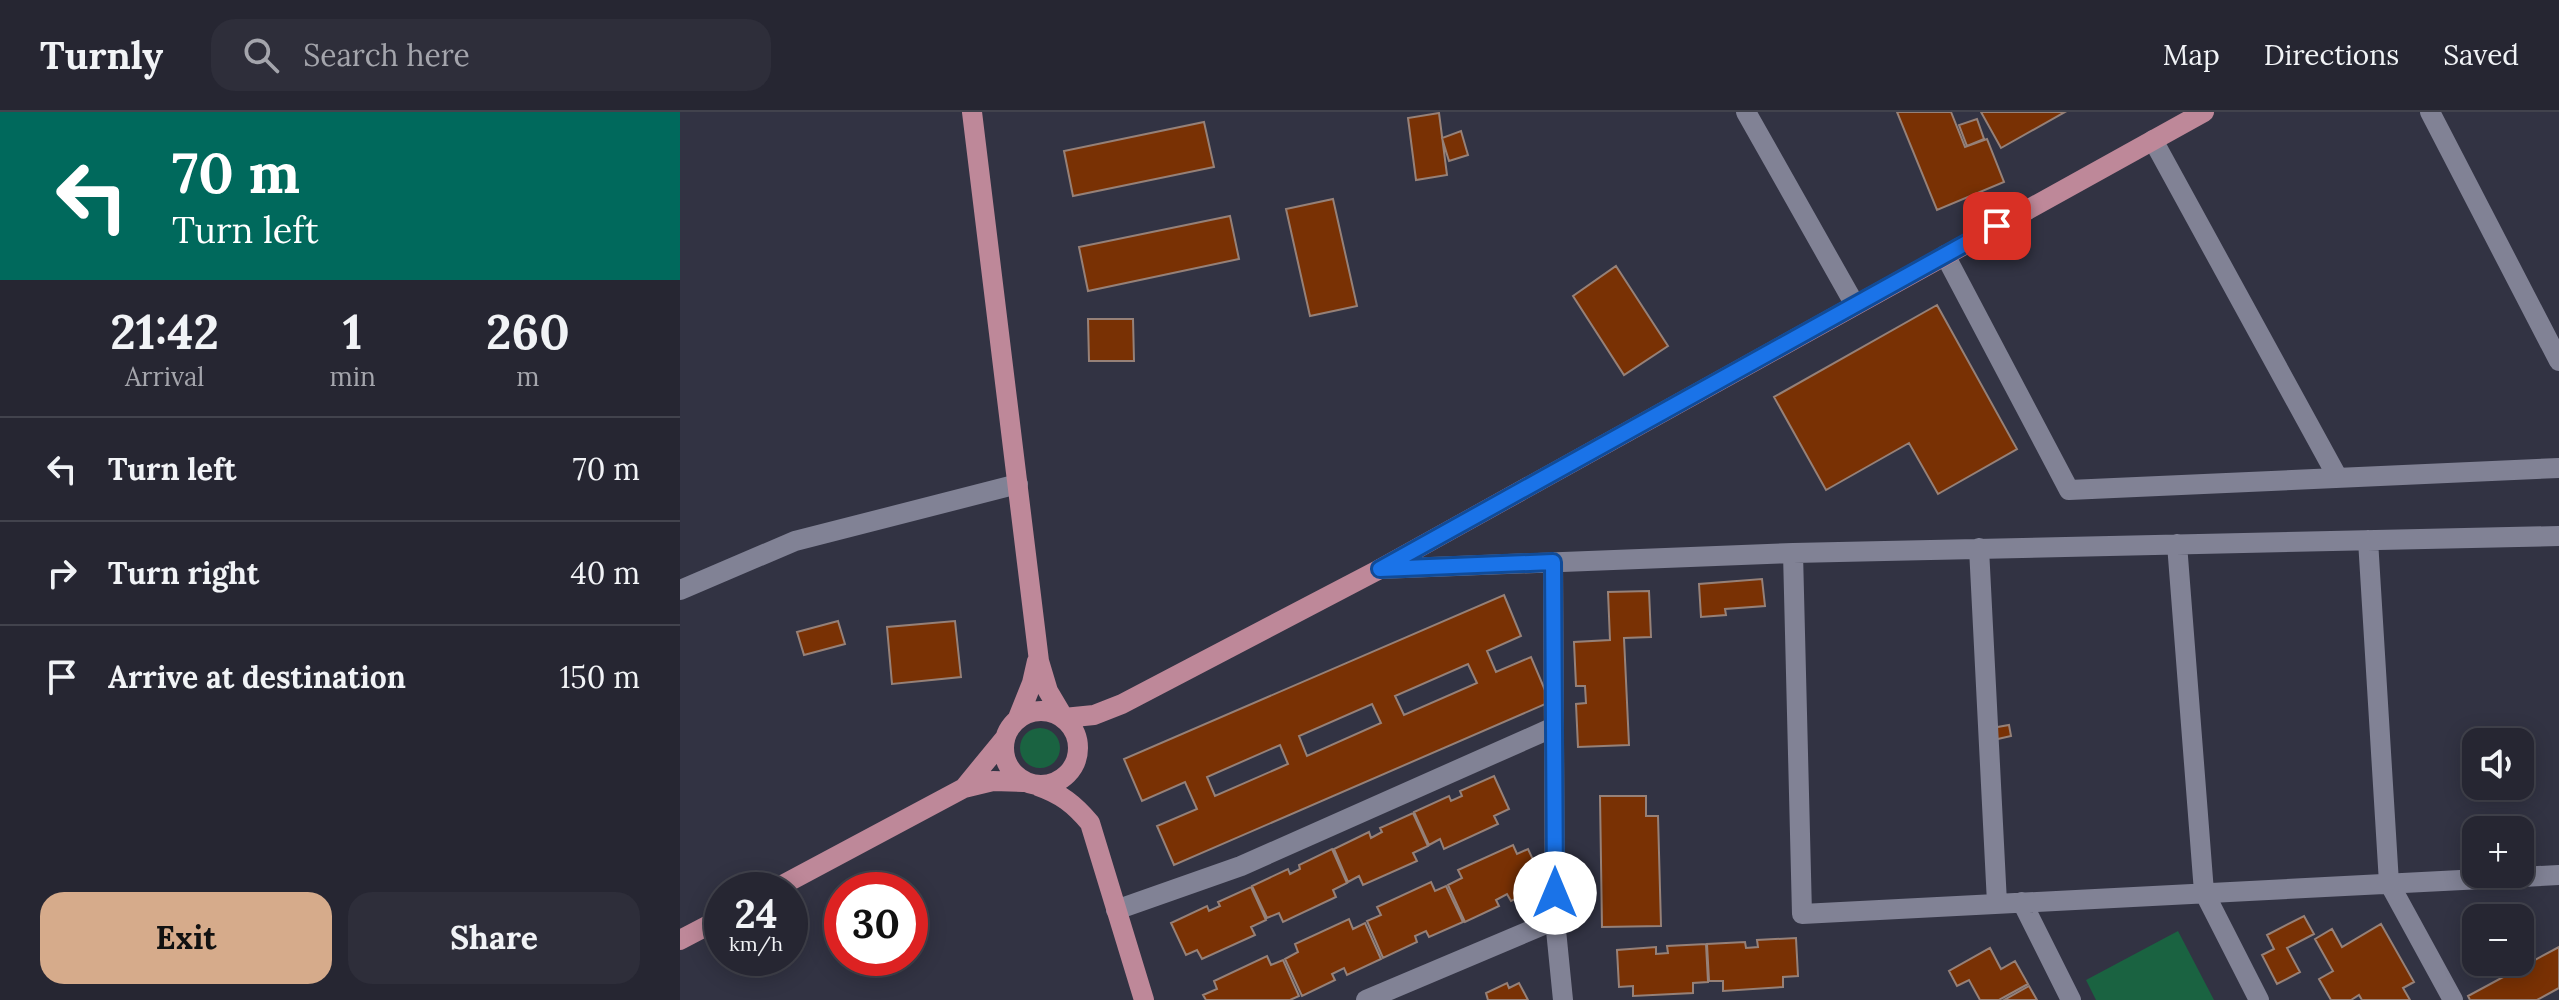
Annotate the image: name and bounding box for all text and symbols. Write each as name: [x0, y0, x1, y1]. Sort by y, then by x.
search box: [211, 19, 771, 91]
text: Turnly: [40, 31, 163, 79]
icon: search: [239, 33, 283, 77]
text: Search here: [303, 36, 470, 74]
text: Map: [2163, 37, 2220, 73]
text: Directions: [2264, 37, 2399, 73]
text: Saved: [2443, 37, 2519, 73]
text: 70 m: [172, 137, 300, 208]
icon: left: [40, 144, 144, 248]
pin: [1963, 192, 2031, 260]
icon: arrive: [1975, 204, 2019, 248]
text: Turn left: [172, 207, 319, 253]
text: 21:42: [110, 301, 219, 362]
text: 1: [343, 301, 362, 362]
text: 260: [486, 301, 570, 362]
text: Arrival: [125, 360, 204, 393]
text: min: [329, 360, 376, 393]
text: m: [516, 360, 540, 393]
icon: left: [40, 447, 84, 491]
text: Turn left: [108, 450, 236, 488]
text: 70 m: [573, 450, 640, 488]
icon: right: [40, 551, 84, 595]
text: Turn right: [108, 554, 259, 592]
text: 40 m: [570, 554, 640, 592]
icon: arrive: [40, 655, 84, 699]
text: Arrive at destination: [108, 658, 406, 696]
text: 150 m: [559, 658, 640, 696]
map controls: [2462, 728, 2534, 976]
button: sound: [2462, 728, 2534, 800]
button: +: [2462, 816, 2534, 888]
position arrow: [1513, 851, 1597, 935]
speed limit sign: 30: [824, 872, 928, 976]
text: 24: [734, 888, 778, 939]
button: Exit: [40, 892, 332, 984]
button: Share: [348, 892, 640, 984]
button: −: [2462, 904, 2534, 976]
text: km/h: [729, 931, 783, 956]

